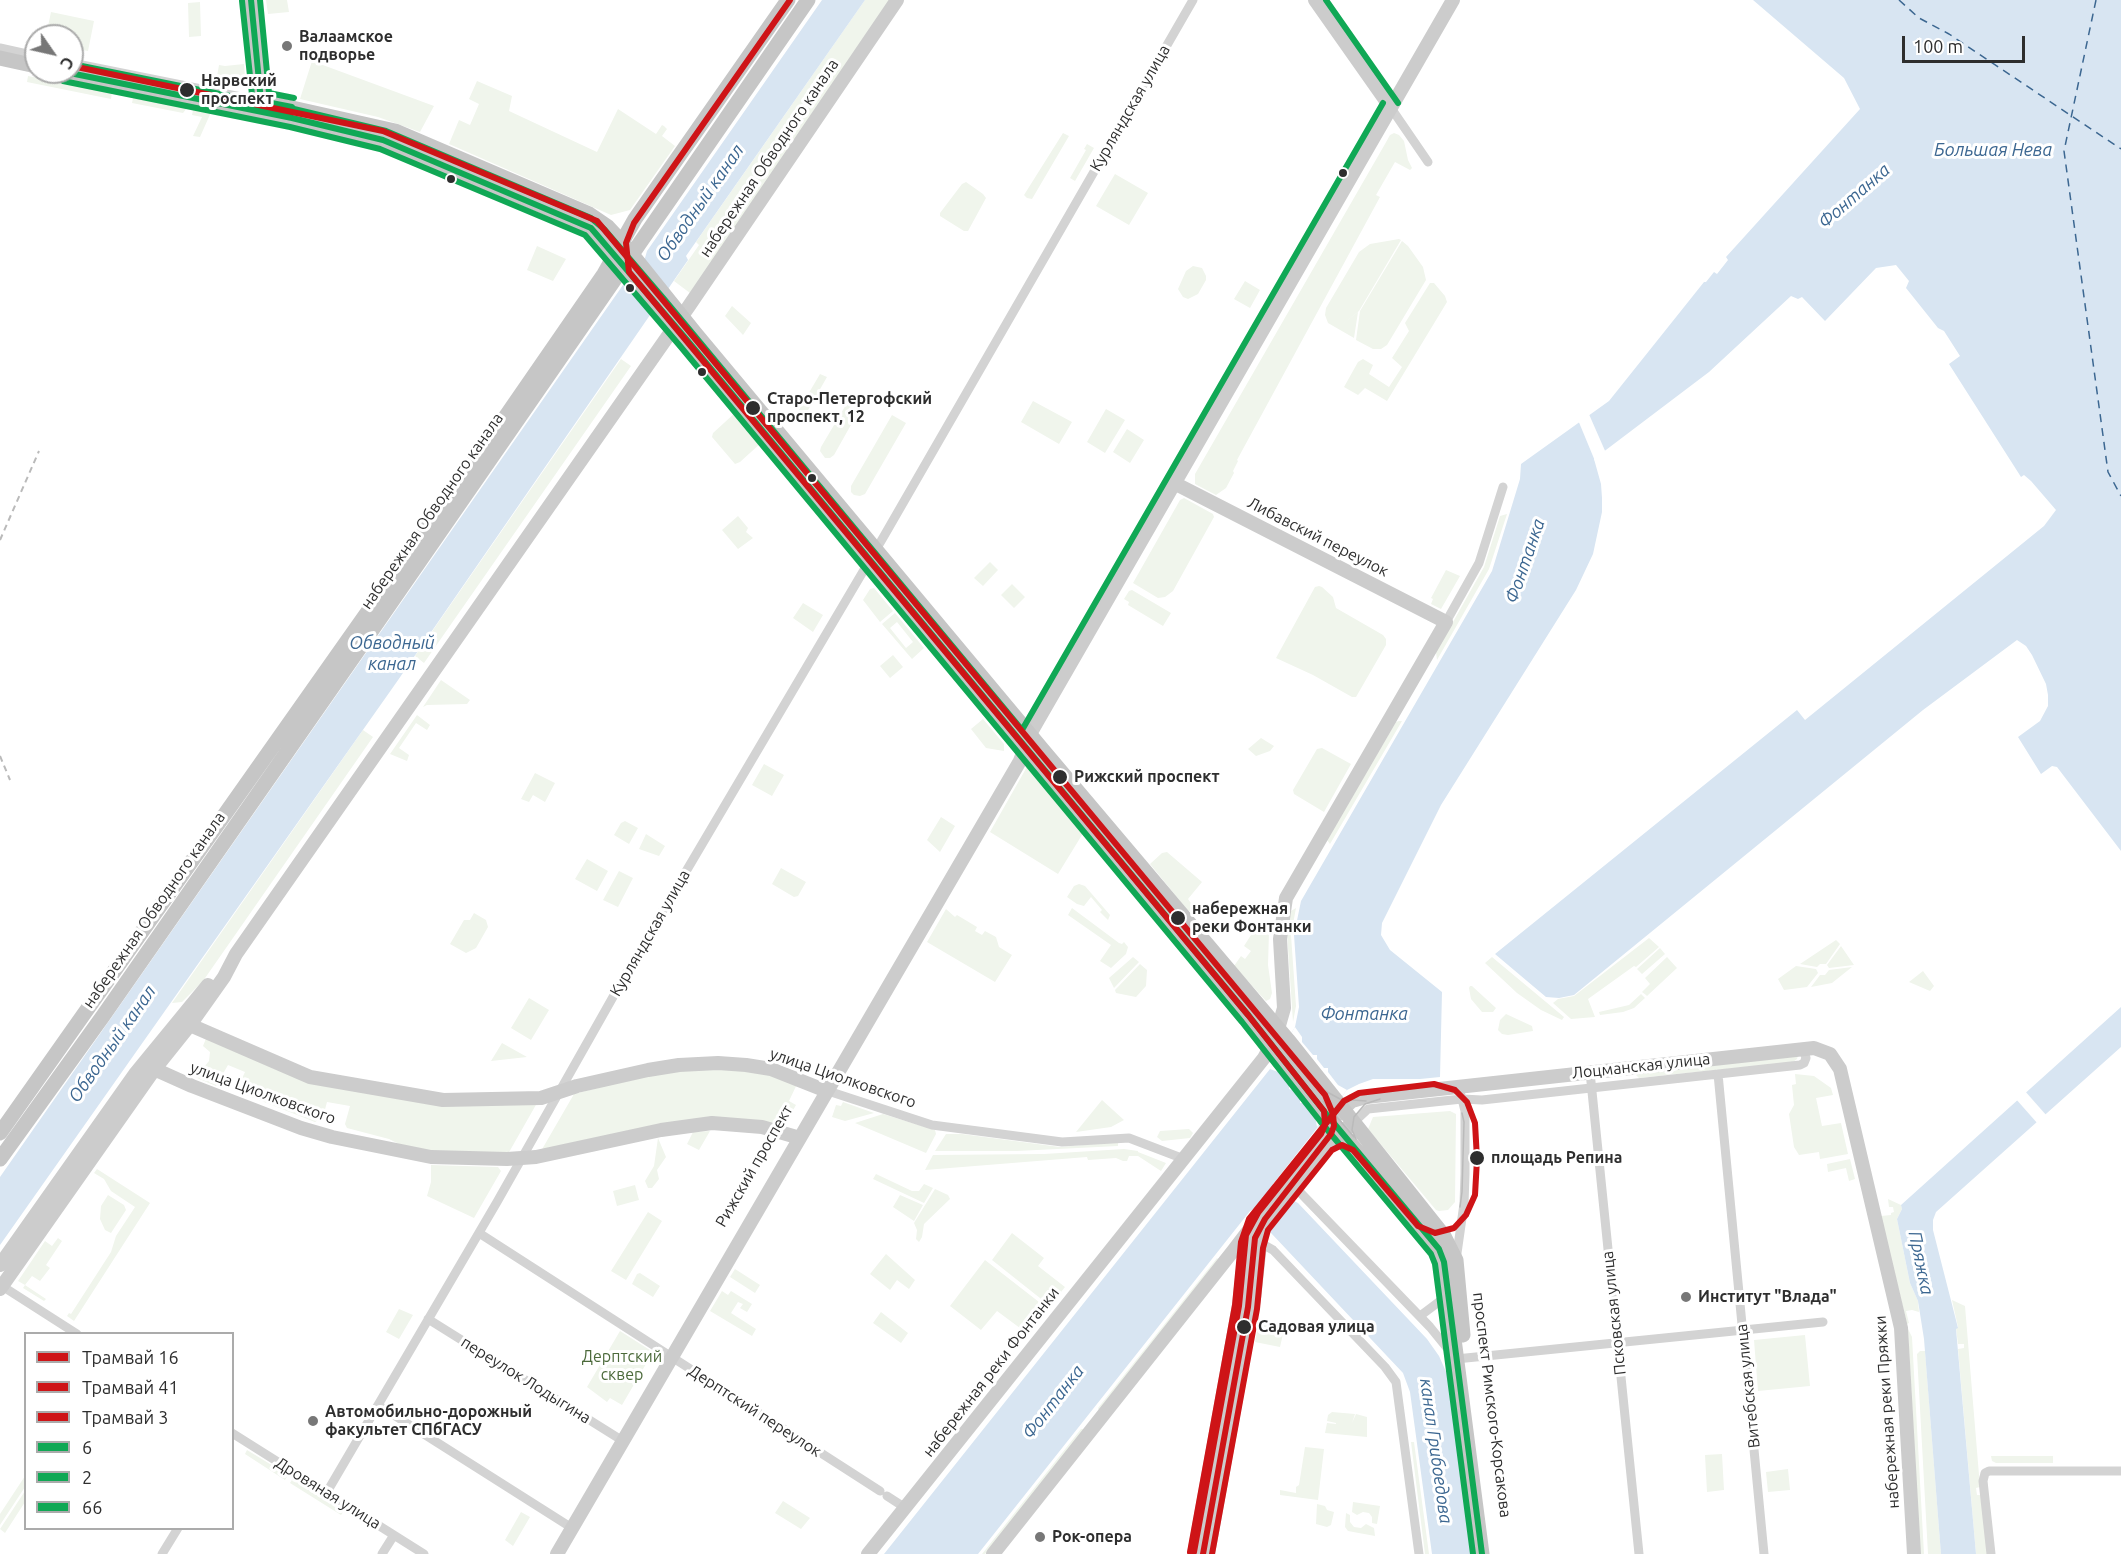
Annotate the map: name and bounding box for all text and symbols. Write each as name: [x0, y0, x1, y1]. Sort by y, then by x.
north arrow: [24, 24, 84, 84]
scale bar: [1905, 24, 2028, 62]
place label: Валаамское подворье: [299, 27, 393, 65]
text: 100 m: [1913, 36, 1963, 56]
marker: Валаамское подворье: [280, 39, 294, 53]
street label: Курляндская улица: [1086, 41, 1174, 175]
text: С: [57, 54, 78, 72]
street label: набережная Обводного канала: [695, 55, 843, 261]
place label: Нарвский проспект: [201, 71, 277, 109]
marker: Нарвский проспект: [178, 81, 196, 99]
water label: Большая Нева: [1934, 139, 2052, 161]
water label: Обводный канал: [652, 140, 748, 266]
water label: Фонтанка: [1814, 159, 1894, 233]
unlabelled marker: [1337, 167, 1349, 179]
unlabelled marker: [445, 173, 457, 185]
unlabelled marker: [624, 282, 636, 294]
unlabelled marker: [696, 366, 708, 378]
place label: Старо-Петергофский проспект, 12: [767, 389, 932, 427]
marker: Старо-Петергофский проспект, 12: [744, 399, 762, 417]
street label: набережная Обводного канала: [357, 409, 507, 613]
unlabelled marker: [806, 472, 818, 484]
street label: Либавский переулок: [1244, 493, 1392, 581]
water label: Фонтанка: [1501, 516, 1549, 606]
water label: Обводный канал: [349, 632, 435, 674]
place label: Рижский проспект: [1074, 767, 1220, 787]
marker: Рижский проспект: [1051, 768, 1069, 786]
street label: набережная Обводного канала: [79, 808, 229, 1012]
street label: Курляндская улица: [606, 866, 694, 1000]
place label: набережная реки Фонтанки: [1192, 899, 1312, 937]
marker: набережная реки Фонтанки: [1169, 909, 1187, 927]
water label: Обводный канал: [64, 981, 160, 1107]
water label: Фонтанка: [1320, 1003, 1408, 1025]
street label: улица Циолковского: [767, 1044, 919, 1112]
street label: Лоцманская улица: [1571, 1049, 1711, 1083]
street label: улица Циолковского: [188, 1058, 338, 1128]
street label: Рижский проспект: [711, 1102, 797, 1230]
place label: площадь Репина: [1491, 1148, 1622, 1168]
marker: площадь Репина: [1468, 1149, 1486, 1167]
water label: Пряжка: [1904, 1229, 1938, 1297]
street label: Псковская улица: [1598, 1250, 1630, 1376]
street label: набережная реки Фонтанки: [919, 1283, 1063, 1461]
place label: Институт "Влада": [1698, 1287, 1837, 1307]
marker: Институт "Влада": [1679, 1290, 1693, 1304]
street label: проспект Римского-Корсакова: [1469, 1291, 1515, 1519]
street label: набережная реки Пряжки: [1871, 1315, 1903, 1509]
place label: Садовая улица: [1258, 1317, 1375, 1337]
marker: Садовая улица: [1235, 1318, 1253, 1336]
street label: Витебская улица: [1732, 1323, 1764, 1449]
legend: [24, 1332, 234, 1530]
street label: переулок Лодыгина: [458, 1332, 594, 1428]
text: Трамвай 16: [82, 1347, 179, 1367]
park label: Дерптский сквер: [582, 1347, 662, 1385]
street label: Дерптский переулок: [685, 1361, 825, 1461]
water label: Фонтанка: [1017, 1361, 1089, 1443]
text: Трамвай 41: [82, 1377, 179, 1397]
water label: канал Грибоедова: [1415, 1377, 1457, 1525]
place label: Автомобильно-дорожный факультет СПбГАСУ: [325, 1402, 532, 1440]
text: Трамвай 3: [82, 1407, 169, 1427]
marker: Автомобильно-дорожный факультет СПбГАСУ: [306, 1414, 320, 1428]
text: 6: [82, 1437, 92, 1457]
street label: Дровяная улица: [272, 1453, 384, 1533]
text: 2: [82, 1467, 92, 1487]
text: 66: [82, 1497, 102, 1517]
place label: Рок-опера: [1052, 1527, 1132, 1547]
marker: Рок-опера: [1033, 1530, 1047, 1544]

